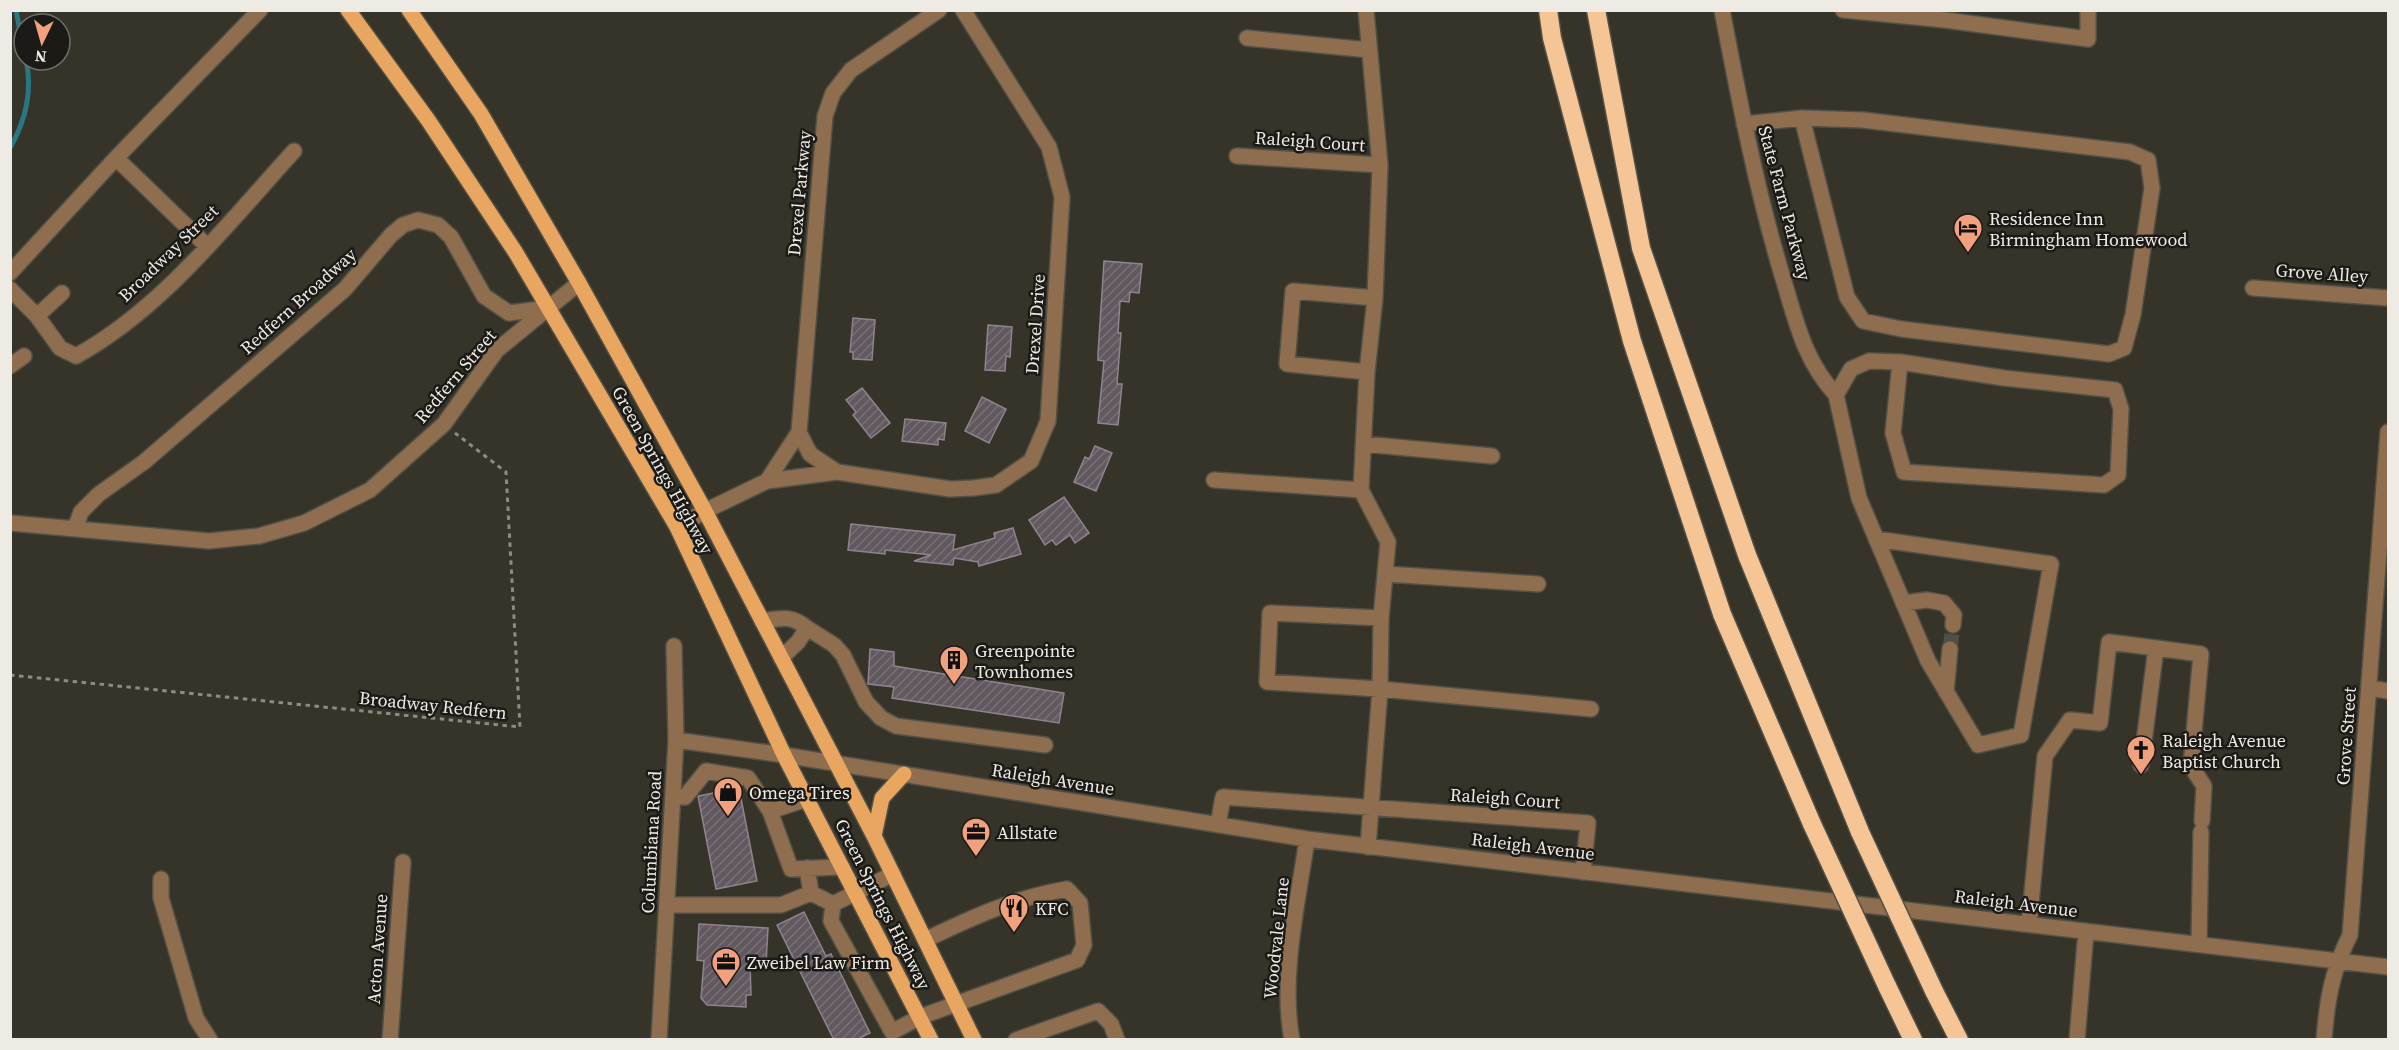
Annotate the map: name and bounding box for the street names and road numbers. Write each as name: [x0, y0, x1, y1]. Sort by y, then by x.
street label: State Farm Parkway: [1752, 123, 1818, 284]
street label: Raleigh Court: [1254, 125, 1366, 157]
street label: Drexel Parkway: [781, 129, 817, 257]
street label: Broadway Street: [112, 199, 224, 307]
street label: Redfern Broadway: [234, 242, 362, 360]
street label: Grove Alley: [2275, 257, 2370, 289]
street label: Drexel Drive: [1019, 273, 1051, 375]
street label: Redfern Street: [408, 324, 502, 428]
street label: Green Springs Highway: [606, 381, 720, 559]
street label: Broadway Redfern: [358, 685, 508, 725]
street label: Grove Street: [2330, 686, 2362, 786]
street label: Raleigh Avenue: [990, 757, 1116, 801]
street label: Columbiana Road: [635, 770, 667, 914]
street label: Raleigh Court: [1449, 782, 1561, 814]
street label: Green Springs Highway: [829, 814, 937, 994]
street label: Raleigh Avenue: [1470, 826, 1596, 866]
street label: Woodvale Lane: [1257, 876, 1295, 1000]
street label: Raleigh Avenue: [1953, 883, 2079, 923]
street label: Acton Avenue: [361, 893, 393, 1005]

